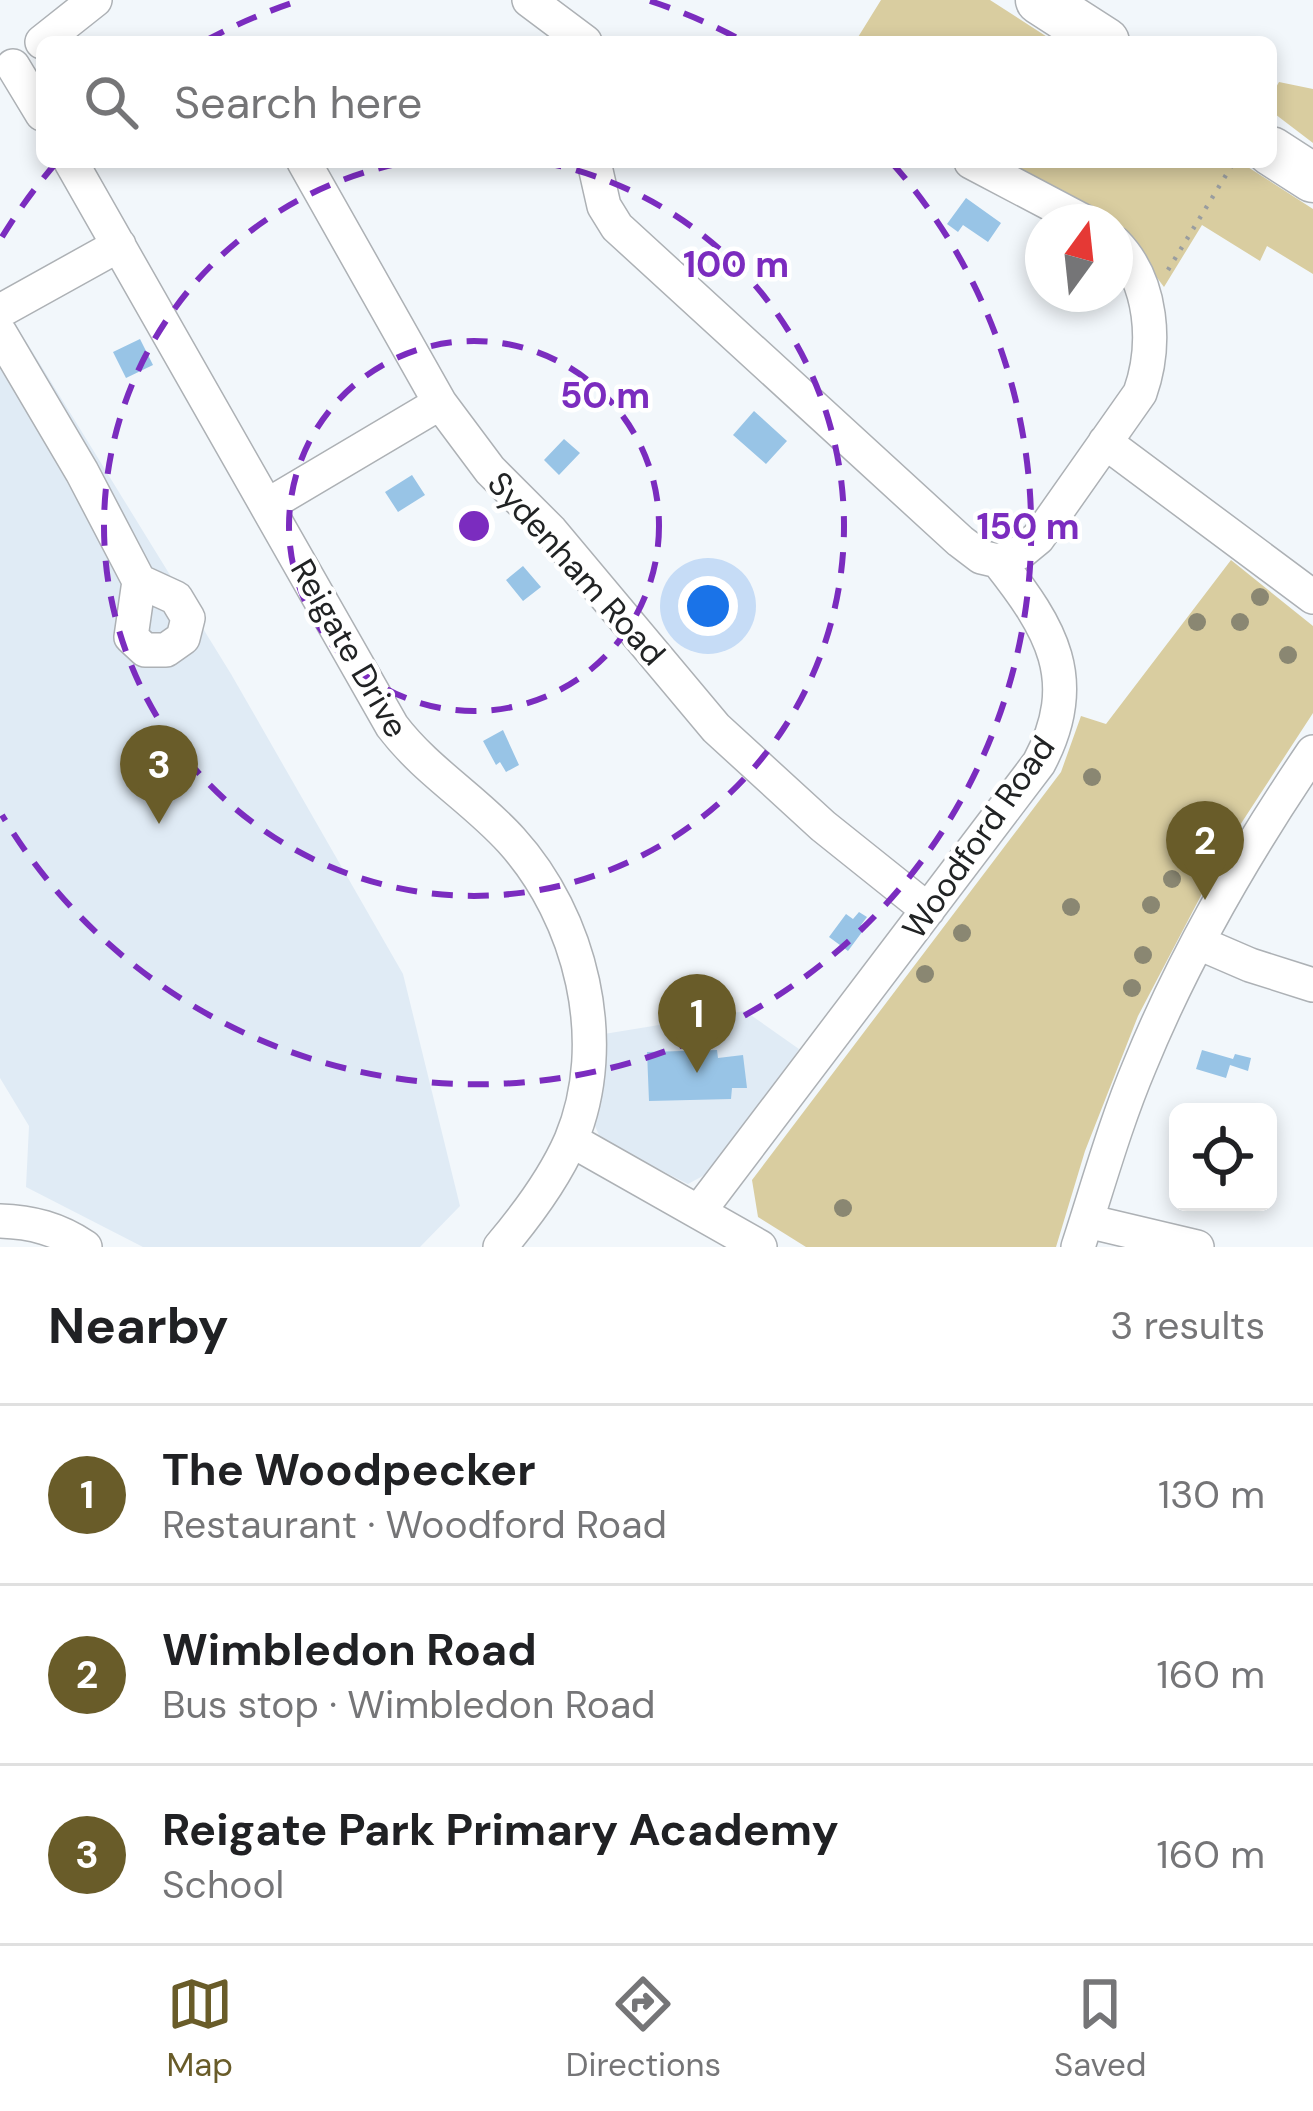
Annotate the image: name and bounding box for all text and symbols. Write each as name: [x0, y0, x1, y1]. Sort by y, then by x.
search box: [36, 36, 1277, 168]
icon: search: [78, 69, 144, 135]
text: Search here: [174, 73, 422, 132]
north arrow: [1025, 204, 1133, 312]
text: 100 m: [683, 241, 789, 288]
text: 50 m: [560, 372, 650, 419]
street label: Sydenham Road: [478, 462, 675, 674]
text: 150 m: [976, 503, 1080, 550]
centre of rings: [453, 505, 495, 547]
street label: Reigate Drive: [281, 551, 418, 745]
your location: [678, 576, 738, 636]
pin: 3: [120, 725, 198, 824]
street label: Woodford Road: [893, 727, 1064, 947]
pin: 2: [1166, 801, 1244, 900]
pin: 1: [658, 974, 736, 1073]
map controls: [1169, 1103, 1277, 1211]
button: locate: [1169, 1103, 1277, 1211]
text: Nearby: [48, 1292, 229, 1359]
text: 3 results: [1110, 1300, 1265, 1351]
text: The Woodpecker: [162, 1440, 536, 1499]
text: 1: [80, 1469, 94, 1520]
text: 130 m: [1158, 1469, 1265, 1520]
text: Restaurant · Woodford Road: [162, 1499, 667, 1550]
text: Wimbledon Road: [162, 1620, 537, 1679]
text: 2: [76, 1649, 98, 1700]
text: 160 m: [1157, 1649, 1265, 1700]
text: Bus stop · Wimbledon Road: [162, 1679, 656, 1730]
text: Reigate Park Primary Academy: [162, 1800, 839, 1859]
text: 3: [75, 1829, 99, 1880]
text: 160 m: [1157, 1829, 1265, 1880]
text: School: [162, 1859, 284, 1910]
tab: Map: [166, 1971, 233, 2086]
tab: Directions: [566, 1971, 721, 2086]
tab: Saved: [1054, 1971, 1147, 2086]

